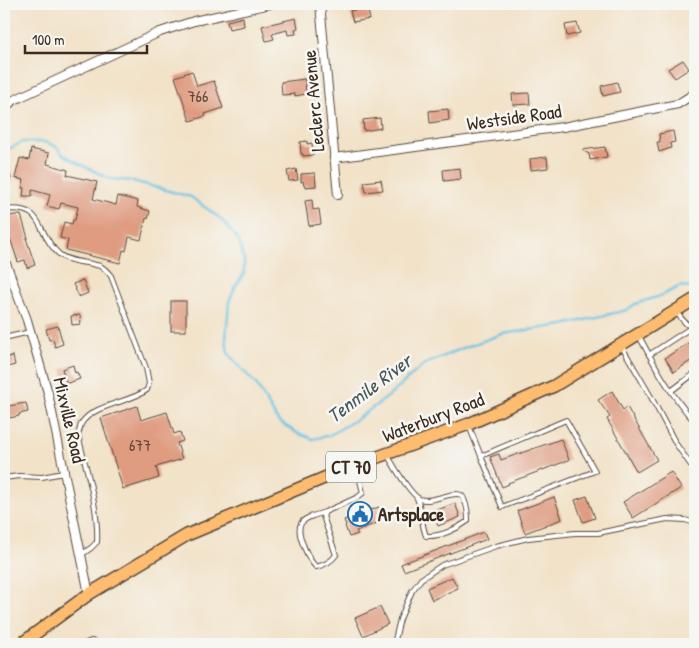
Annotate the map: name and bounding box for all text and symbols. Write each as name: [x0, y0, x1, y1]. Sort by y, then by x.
scale bar: [25, 22, 148, 54]
text: 100 m: [32, 29, 65, 50]
street label: Leclerc Avenue: [296, 49, 330, 153]
house number: 766: [188, 85, 208, 107]
street label: Westside Road: [465, 97, 564, 136]
water label: Tenmile River: [321, 346, 419, 429]
street label: Mixville Road: [48, 375, 93, 466]
street label: Waterbury Road: [378, 386, 488, 448]
house number: 677: [129, 434, 151, 456]
road number: CT 70: [326, 452, 376, 482]
public building icon: Artsplace: [347, 501, 373, 527]
place label: Artsplace: [378, 501, 444, 528]

